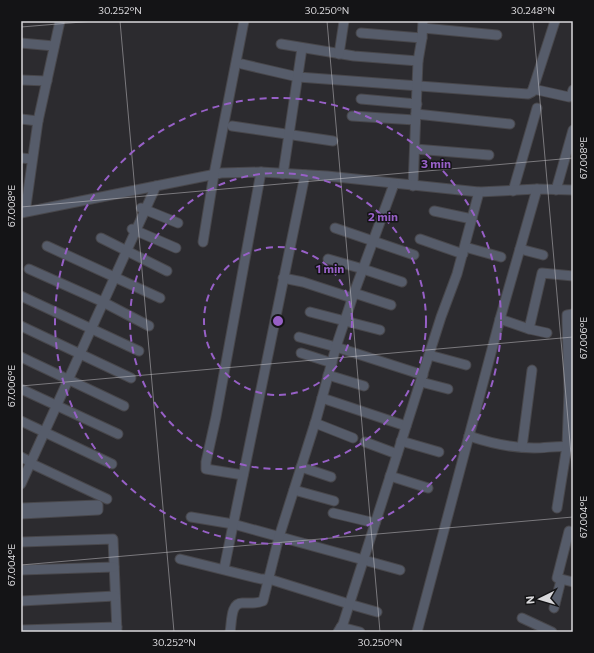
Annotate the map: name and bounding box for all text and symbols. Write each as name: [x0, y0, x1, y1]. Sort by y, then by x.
text: 30.252°N: [98, 4, 142, 16]
text: 30.250°N: [305, 4, 349, 16]
text: 30.248°N: [511, 4, 555, 16]
text: 67.008°E: [577, 137, 589, 179]
text: 3 min: [421, 156, 451, 170]
text: 67.008°E: [5, 185, 17, 227]
text: 2 min: [368, 209, 398, 223]
text: 1 min: [316, 261, 344, 275]
centre of rings: [271, 314, 285, 328]
text: 67.006°E: [577, 317, 589, 359]
text: 67.006°E: [5, 365, 17, 407]
text: 67.004°E: [577, 496, 589, 538]
text: 67.004°E: [5, 544, 17, 586]
north arrow: [520, 579, 560, 619]
text: N: [523, 595, 536, 605]
text: 30.252°N: [152, 636, 196, 648]
text: 30.250°N: [358, 636, 402, 648]

